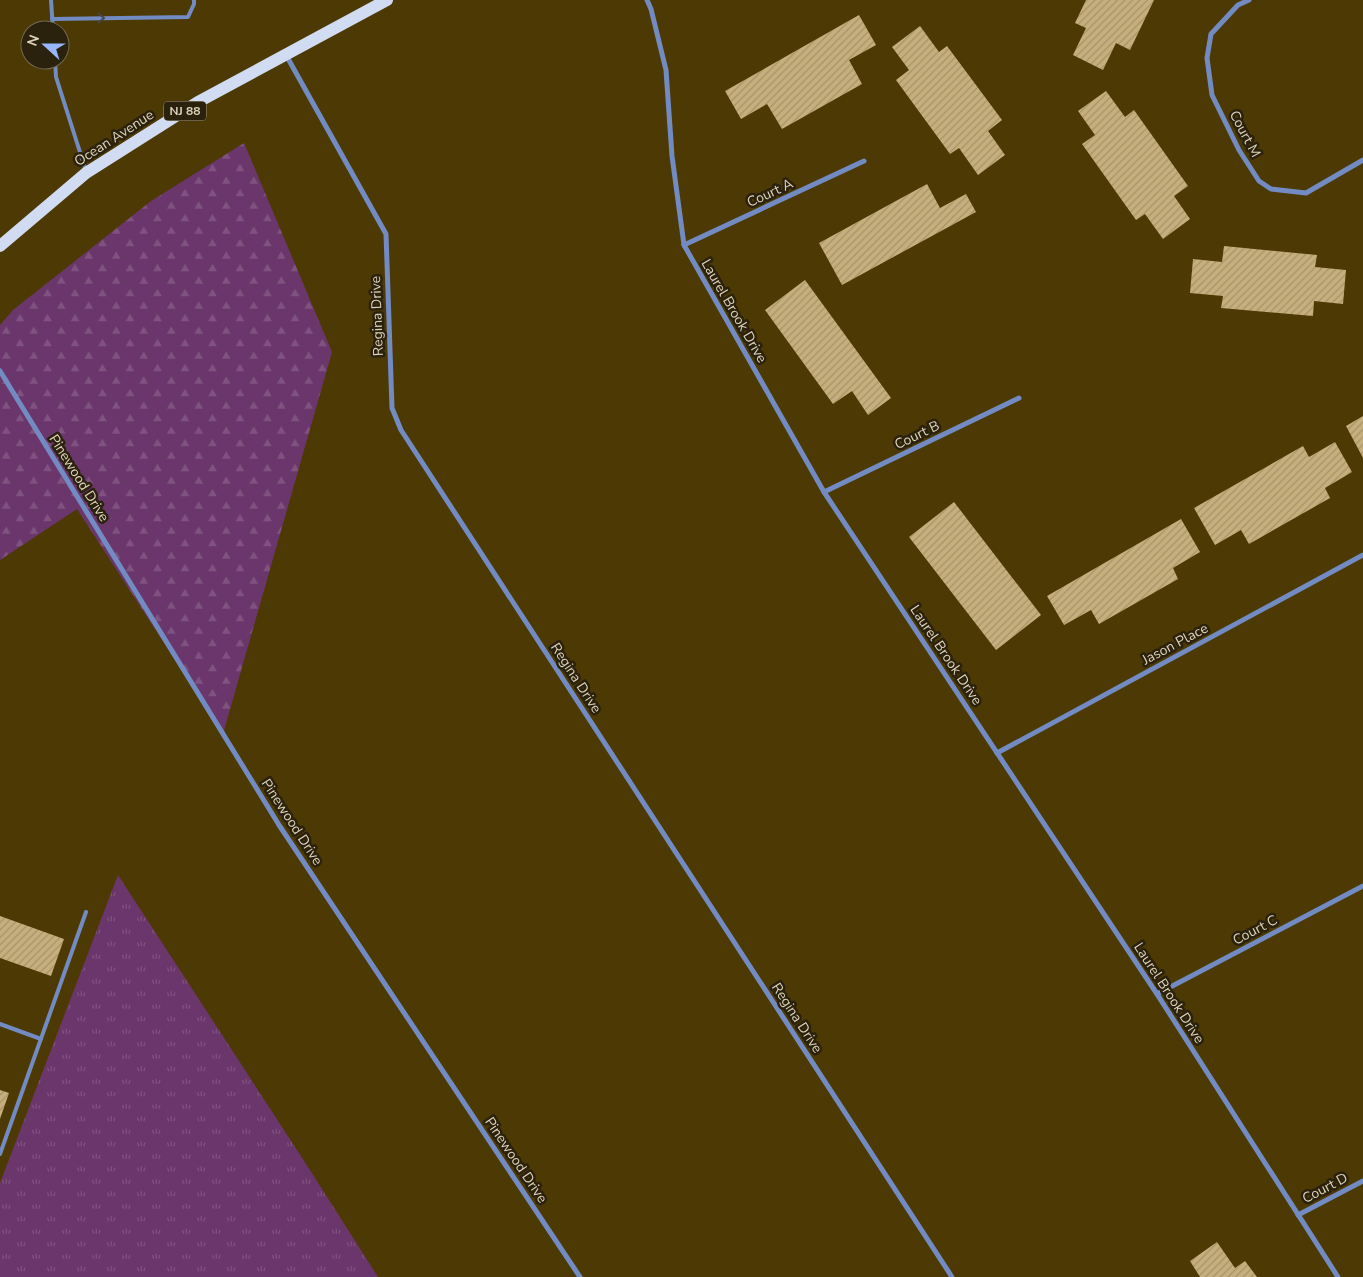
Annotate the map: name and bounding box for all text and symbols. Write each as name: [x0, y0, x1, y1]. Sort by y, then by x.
one-way arrow: [98, 13, 105, 23]
north arrow: [20, 20, 70, 70]
text: N: [23, 32, 44, 49]
road number: NJ 88: [164, 102, 206, 120]
street label: Ocean Avenue: [71, 105, 157, 171]
street label: Court M: [1225, 107, 1265, 161]
street label: Court A: [744, 174, 796, 212]
street label: Laurel Brook Drive: [697, 256, 771, 366]
street label: Regina Drive: [366, 276, 388, 356]
street label: Court B: [891, 416, 943, 454]
street label: Pinewood Drive: [45, 431, 113, 525]
street label: Laurel Brook Drive: [905, 601, 987, 709]
street label: Jason Place: [1138, 619, 1211, 670]
street label: Regina Drive: [546, 639, 606, 717]
street label: Pinewood Drive: [257, 775, 327, 869]
street label: Court C: [1229, 910, 1281, 950]
street label: Laurel Brook Drive: [1129, 939, 1209, 1047]
street label: Regina Drive: [767, 979, 827, 1057]
street label: Pinewood Drive: [480, 1113, 552, 1207]
street label: Court D: [1299, 1168, 1351, 1208]

